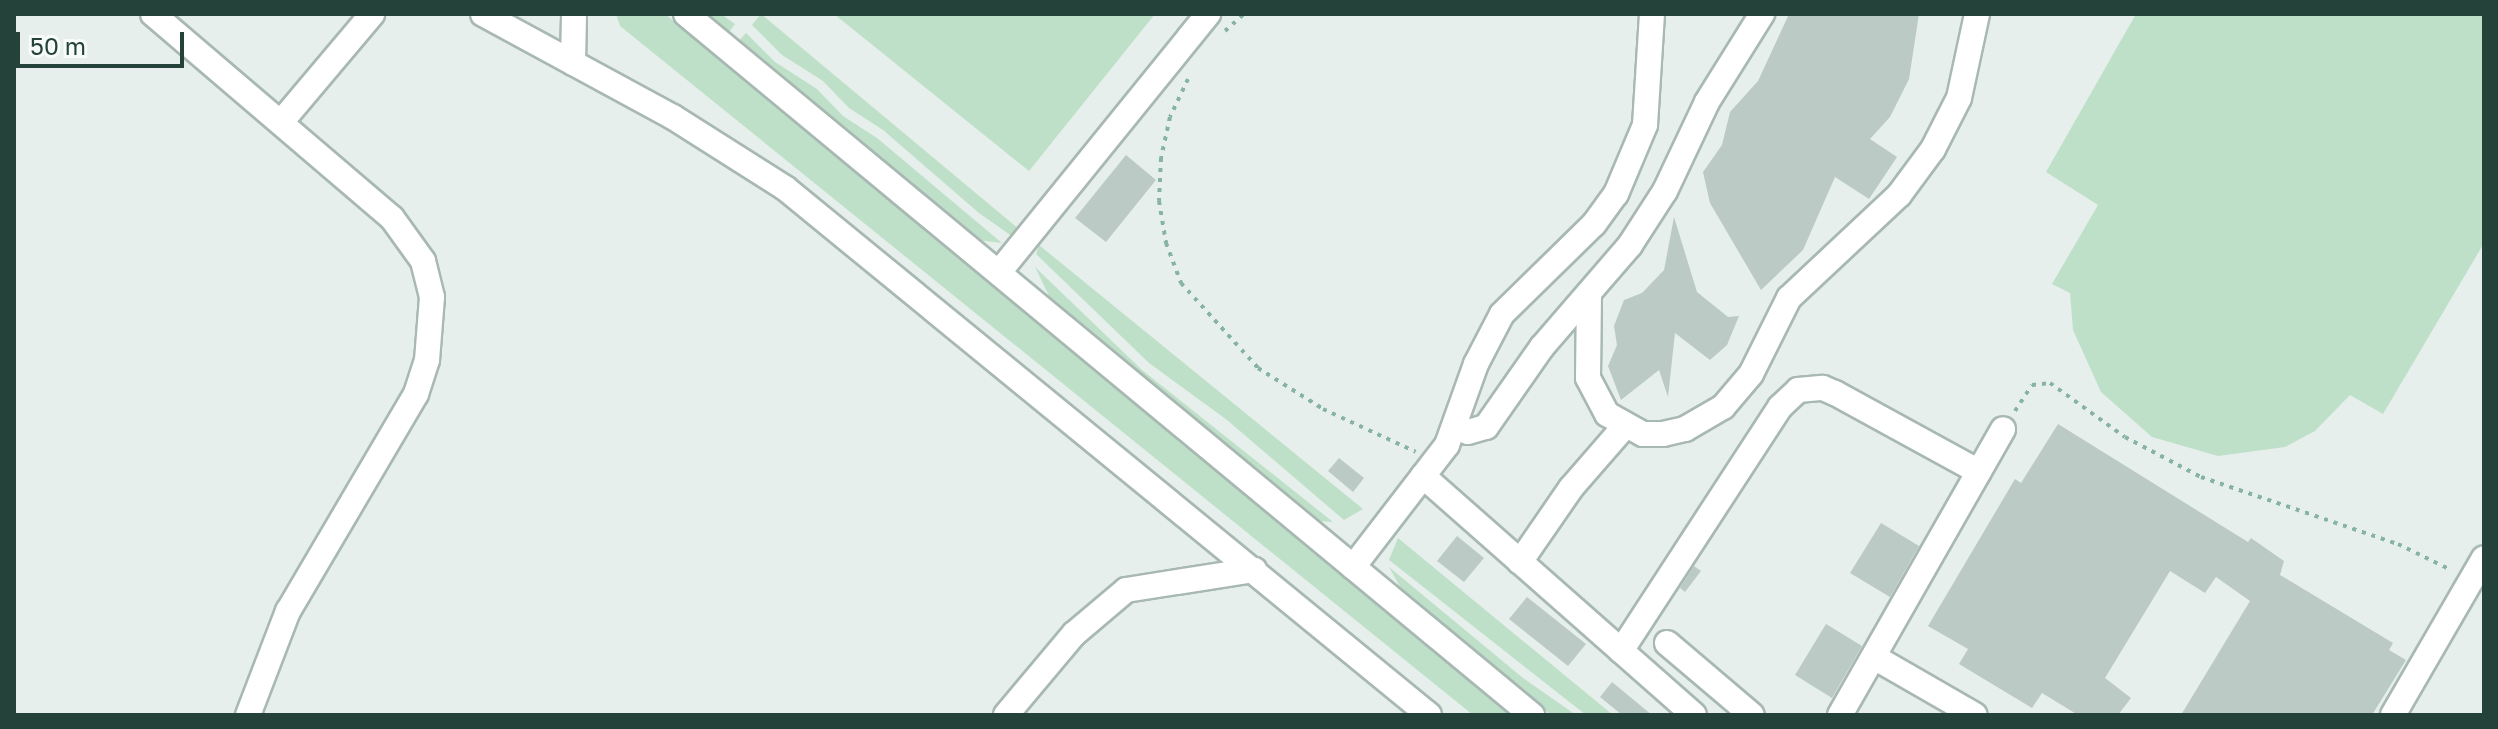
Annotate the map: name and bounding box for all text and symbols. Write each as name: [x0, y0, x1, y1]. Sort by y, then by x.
scale bar: [20, 16, 188, 66]
text: 50 m: [30, 31, 86, 60]

